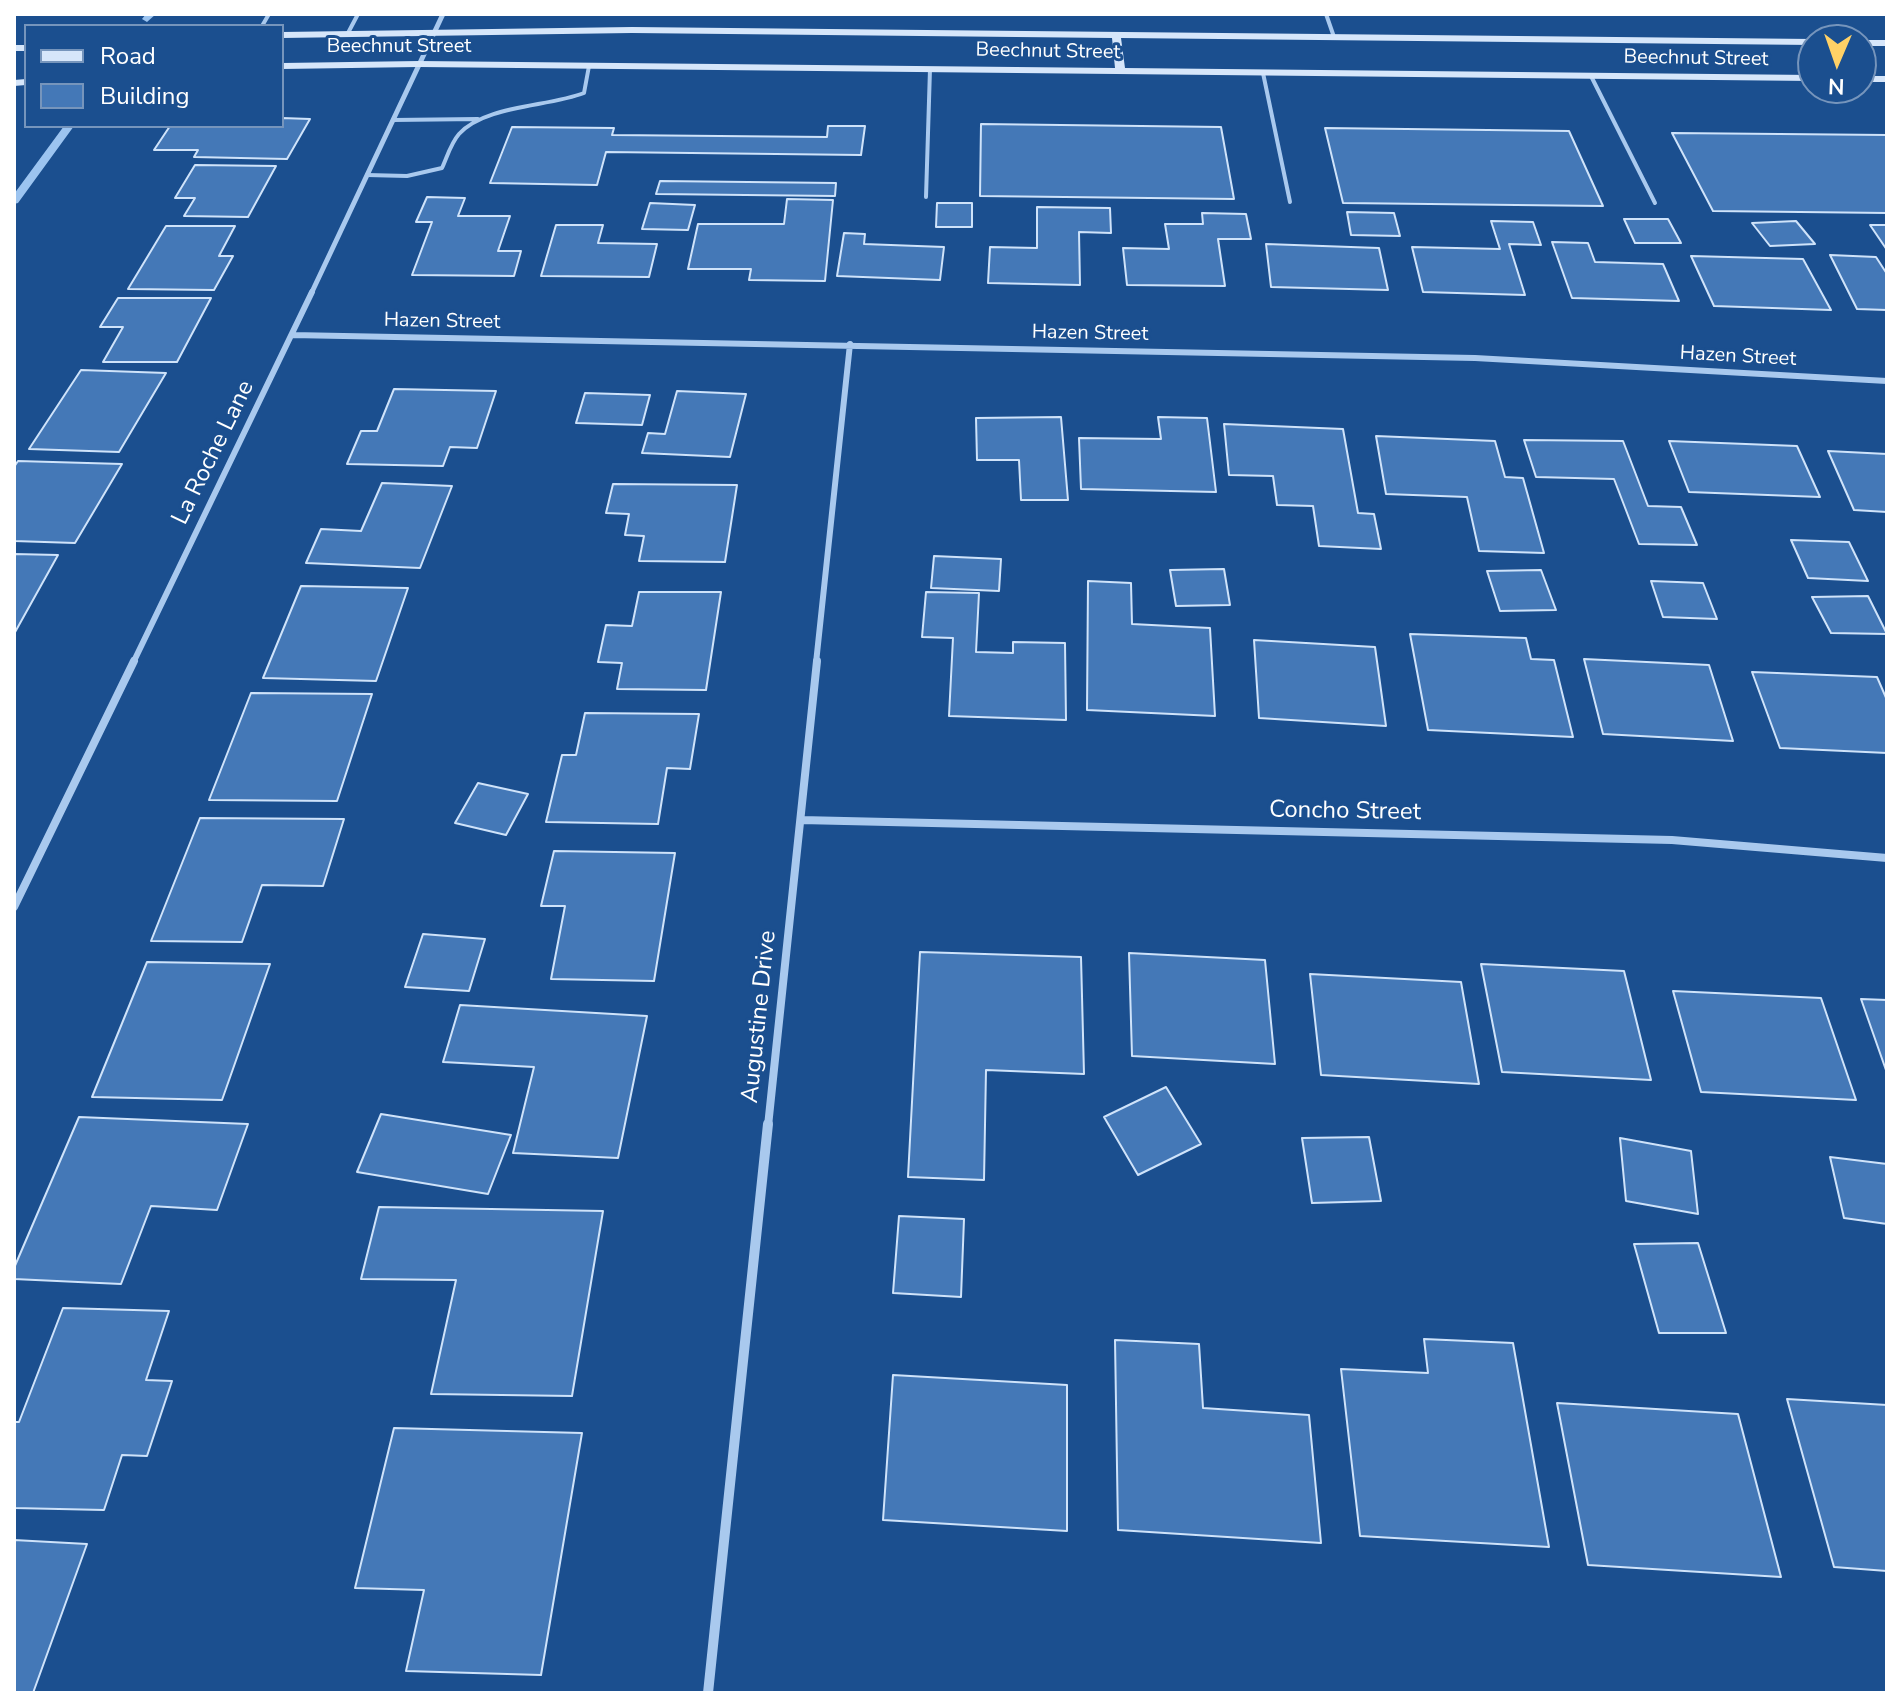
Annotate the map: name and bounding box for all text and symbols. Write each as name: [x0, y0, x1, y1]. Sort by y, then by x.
legend: [24, 24, 284, 128]
north arrow: [1797, 24, 1877, 104]
street label: Beechnut Street: [327, 35, 471, 59]
street label: Beechnut Street: [975, 39, 1121, 65]
text: Road: [100, 40, 156, 72]
street label: Beechnut Street: [1623, 46, 1769, 72]
text: N: [1827, 71, 1845, 101]
text: Building: [100, 80, 190, 112]
street label: Hazen Street: [384, 309, 500, 335]
street label: Hazen Street: [1032, 321, 1148, 347]
street label: Hazen Street: [1679, 342, 1797, 372]
street label: La Roche Lane: [167, 376, 261, 530]
street label: Concho Street: [1269, 796, 1421, 828]
street label: Augustine Drive: [737, 929, 783, 1105]

